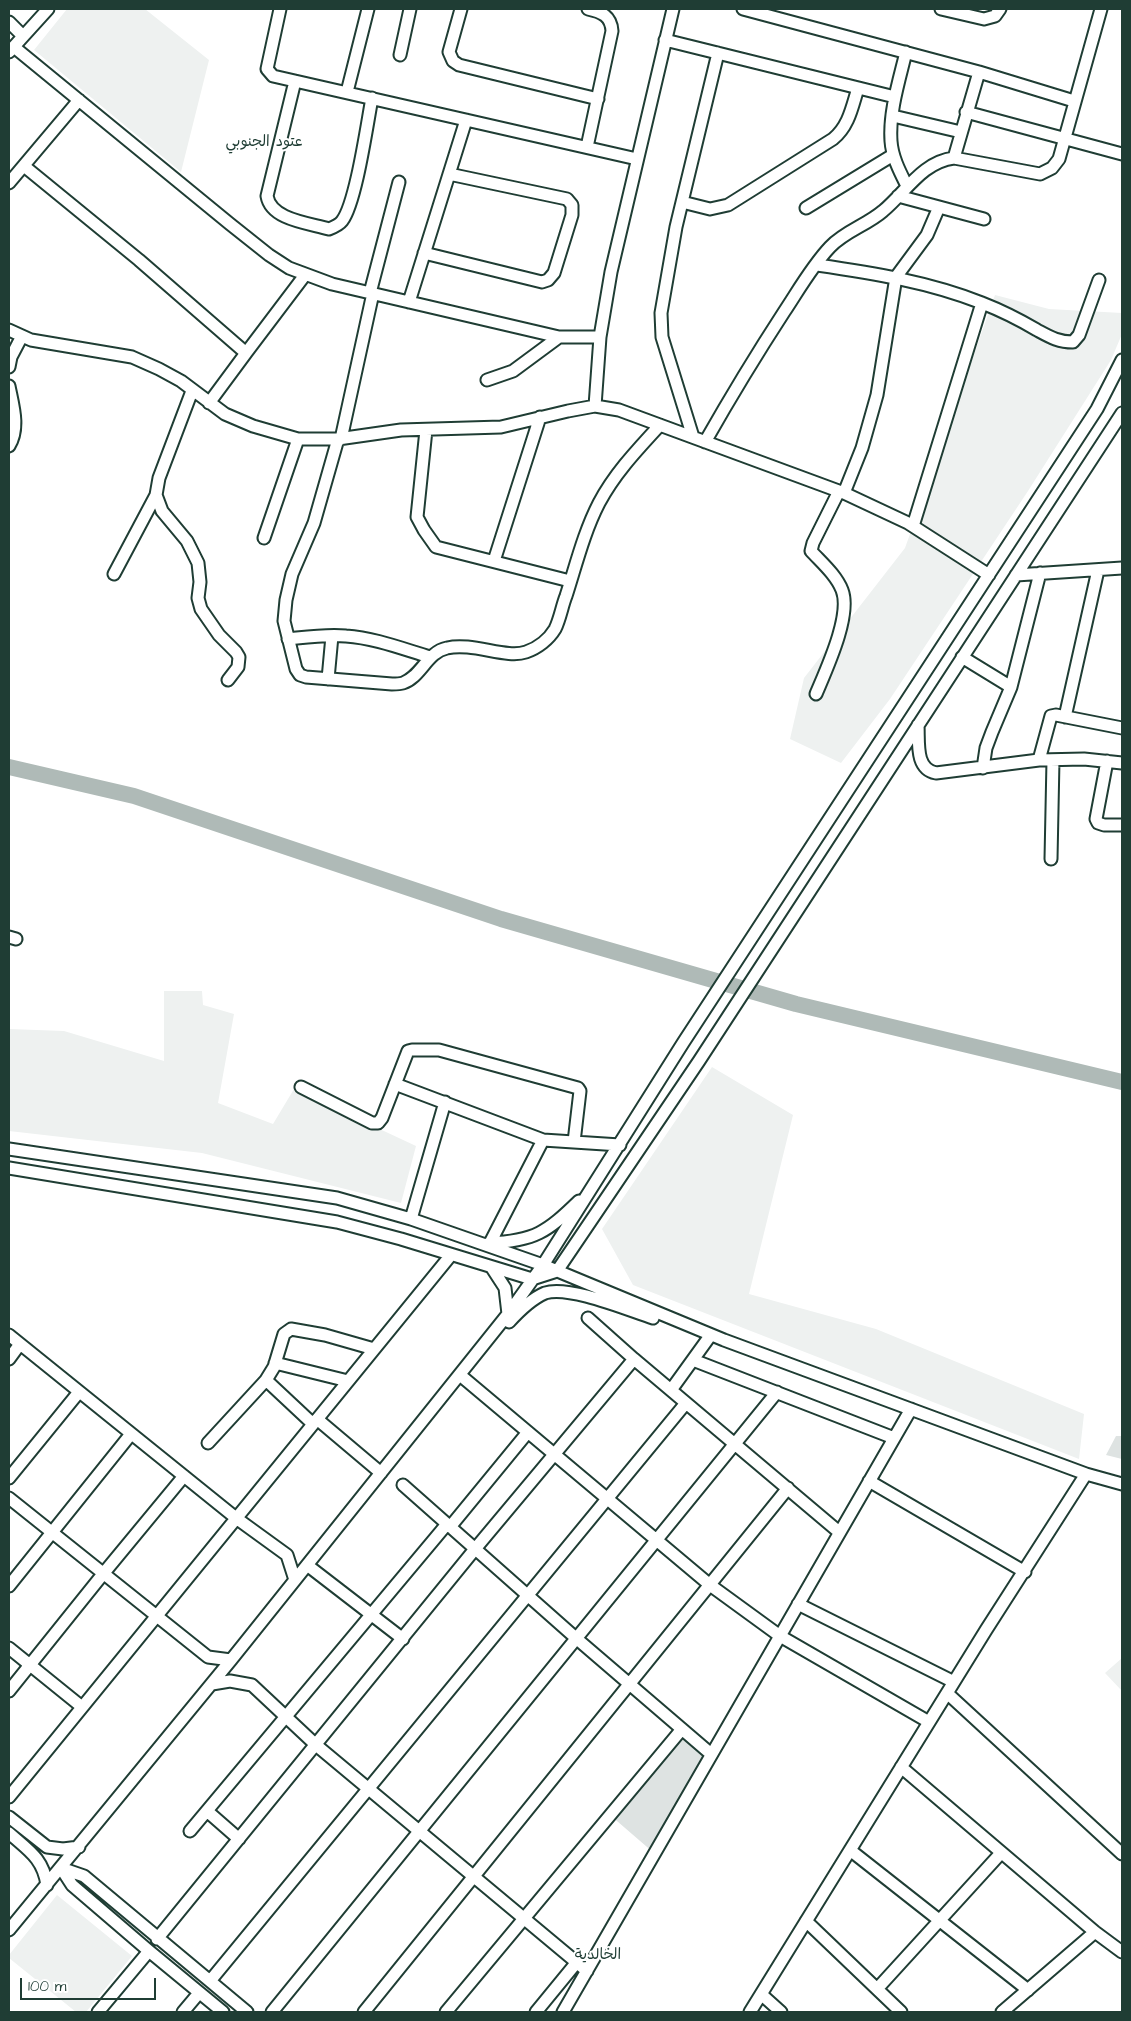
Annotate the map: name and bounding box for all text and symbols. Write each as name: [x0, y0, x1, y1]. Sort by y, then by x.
district label: عتود الجنوبي: [225, 134, 303, 152]
district label: الخالدية: [575, 1947, 621, 1965]
scale bar: [22, 1968, 159, 2000]
text: 100 m: [28, 1976, 67, 1997]

